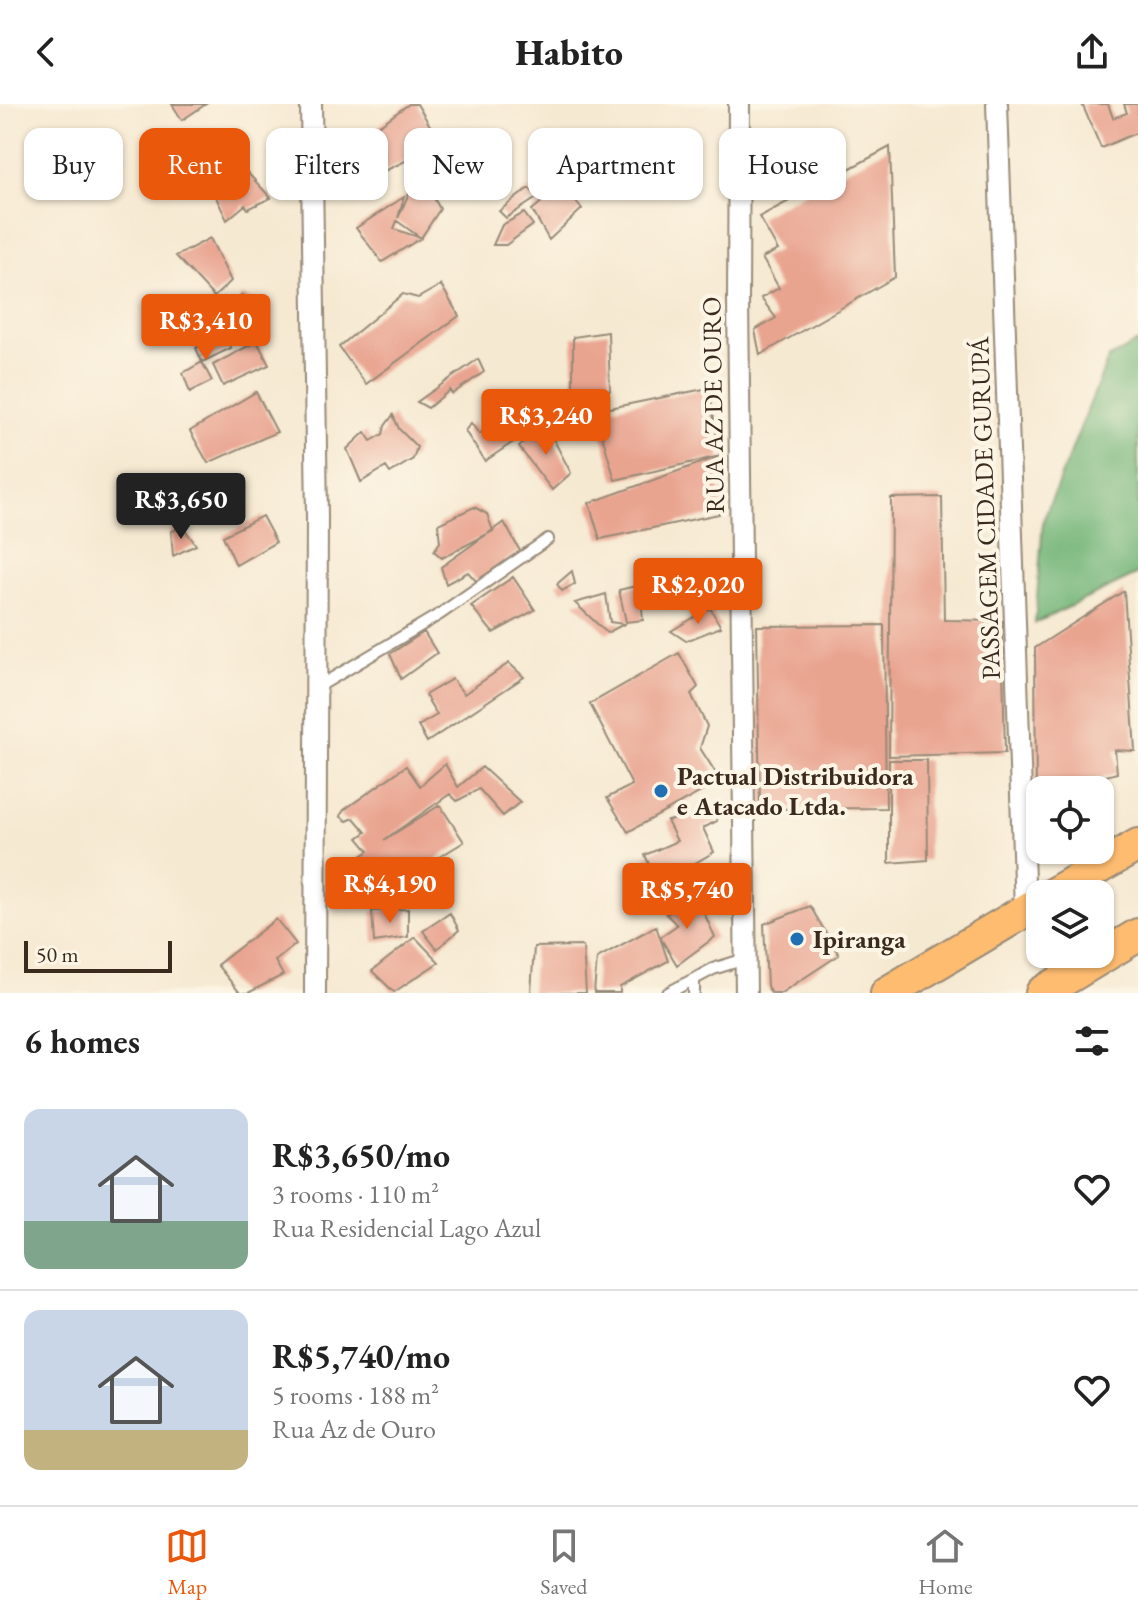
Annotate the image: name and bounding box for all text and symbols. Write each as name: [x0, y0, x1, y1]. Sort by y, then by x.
text: Habito: [515, 29, 623, 76]
icon: back: [24, 30, 68, 74]
icon: share: [1070, 30, 1114, 74]
chip: Buy: [24, 128, 123, 200]
chip: Rent: [139, 128, 250, 200]
chip: Filters: [266, 128, 388, 200]
chip: New: [404, 128, 512, 200]
chip: Apartment: [528, 128, 703, 200]
chip: House: [719, 128, 846, 200]
pin: R$3,410: [132, 294, 280, 362]
street label: RUA AZ DE OURO: [694, 296, 732, 514]
text: R$3,410: [159, 303, 253, 337]
street label: PASSAGEM CIDADE GURUPÁ: [962, 335, 1008, 680]
pin: R$3,240: [472, 389, 620, 457]
text: R$3,240: [499, 398, 593, 432]
pin: R$3,650: [107, 473, 255, 541]
text: R$3,650: [134, 482, 228, 516]
pin: R$2,020: [624, 558, 772, 626]
text: R$2,020: [651, 567, 745, 601]
place label: Pactual Distribuidora e Atacado Ltda.: [677, 759, 914, 823]
map controls: [1026, 776, 1114, 968]
button: locate: [1026, 776, 1114, 864]
marker: Pactual Distribuidora e Atacado Ltda.: [652, 782, 670, 800]
pin: R$4,190: [316, 857, 464, 925]
pin: R$5,740: [613, 863, 761, 931]
text: R$4,190: [343, 866, 437, 900]
text: R$5,740: [640, 872, 734, 906]
button: layers: [1026, 880, 1114, 968]
place label: Ipiranga: [813, 922, 906, 956]
marker: Ipiranga: [788, 930, 806, 948]
scale bar: [24, 937, 172, 973]
text: 50 m: [36, 940, 79, 969]
text: 6 homes: [24, 1019, 140, 1063]
icon: filters: [1070, 1019, 1114, 1063]
text: R$3,650/mo: [272, 1133, 450, 1177]
icon: home: [88, 1141, 184, 1237]
icon: heart: [1070, 1167, 1114, 1211]
text: 3 rooms · 110 m²: [272, 1177, 439, 1211]
text: Rua Residencial Lago Azul: [272, 1211, 541, 1245]
text: R$5,740/mo: [272, 1334, 450, 1378]
icon: home: [88, 1342, 184, 1438]
icon: heart: [1070, 1368, 1114, 1412]
text: 5 rooms · 188 m²: [272, 1378, 439, 1412]
text: Rua Az de Ouro: [272, 1412, 436, 1446]
tab: Map: [165, 1524, 209, 1601]
tab: Saved: [540, 1524, 587, 1601]
tab: Home: [918, 1524, 973, 1601]

